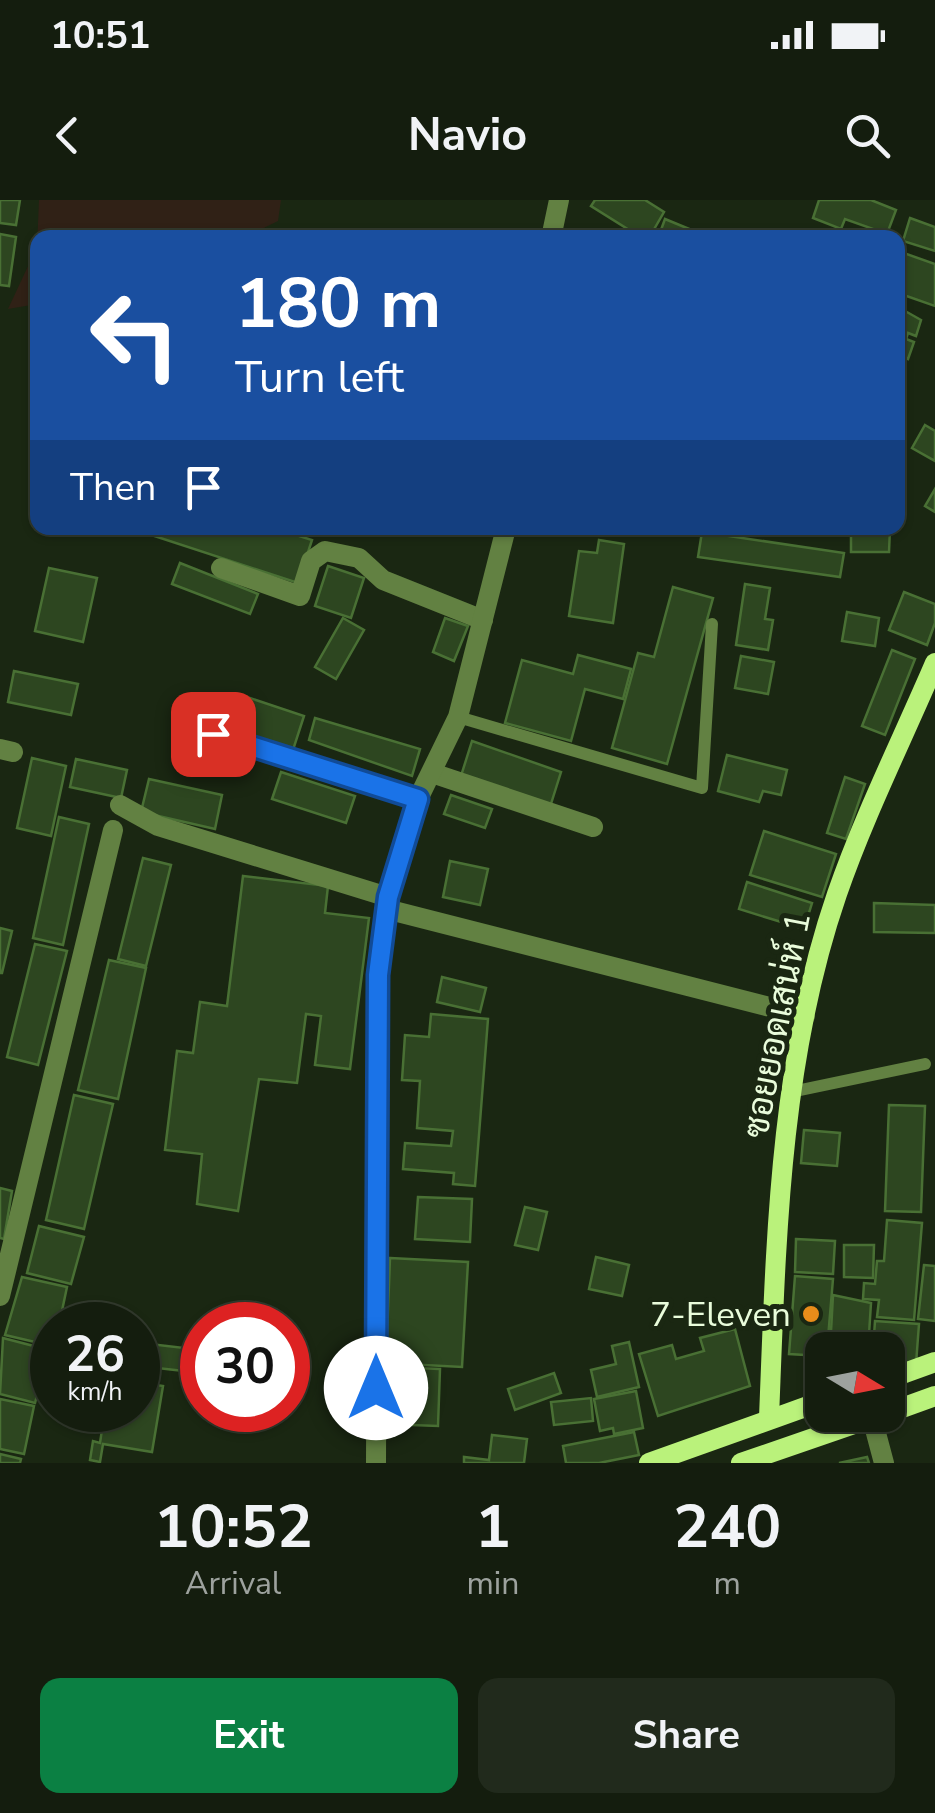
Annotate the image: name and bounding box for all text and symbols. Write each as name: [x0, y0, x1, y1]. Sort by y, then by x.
text: 10:51: [50, 10, 151, 61]
text: Navio: [408, 105, 527, 166]
icon: back: [40, 108, 95, 163]
icon: search: [840, 108, 895, 163]
text: 180 m: [235, 256, 441, 352]
icon: left: [70, 270, 200, 400]
text: Turn left: [235, 347, 404, 408]
icon: arrive: [176, 460, 231, 515]
text: Then: [70, 462, 156, 513]
pin: [171, 692, 256, 777]
icon: arrive: [186, 707, 241, 762]
street label: ซอยยอดเสน่ห์ 1: [732, 908, 822, 1142]
place label: 7-Eleven: [650, 1291, 791, 1338]
speed limit sign: 30: [180, 1302, 310, 1432]
marker: 7-Eleven: [800, 1303, 822, 1325]
text: 26: [65, 1320, 125, 1389]
north arrow: [805, 1332, 905, 1432]
map controls: [805, 1332, 905, 1432]
position arrow: [324, 1336, 428, 1440]
text: km/h: [67, 1375, 123, 1409]
text: 10:52: [154, 1486, 313, 1568]
text: 1: [475, 1486, 511, 1568]
text: 240: [673, 1486, 781, 1568]
text: Arrival: [185, 1562, 281, 1605]
text: min: [466, 1562, 519, 1605]
text: m: [713, 1562, 741, 1605]
button: Exit: [40, 1678, 458, 1793]
button: Share: [478, 1678, 895, 1793]

